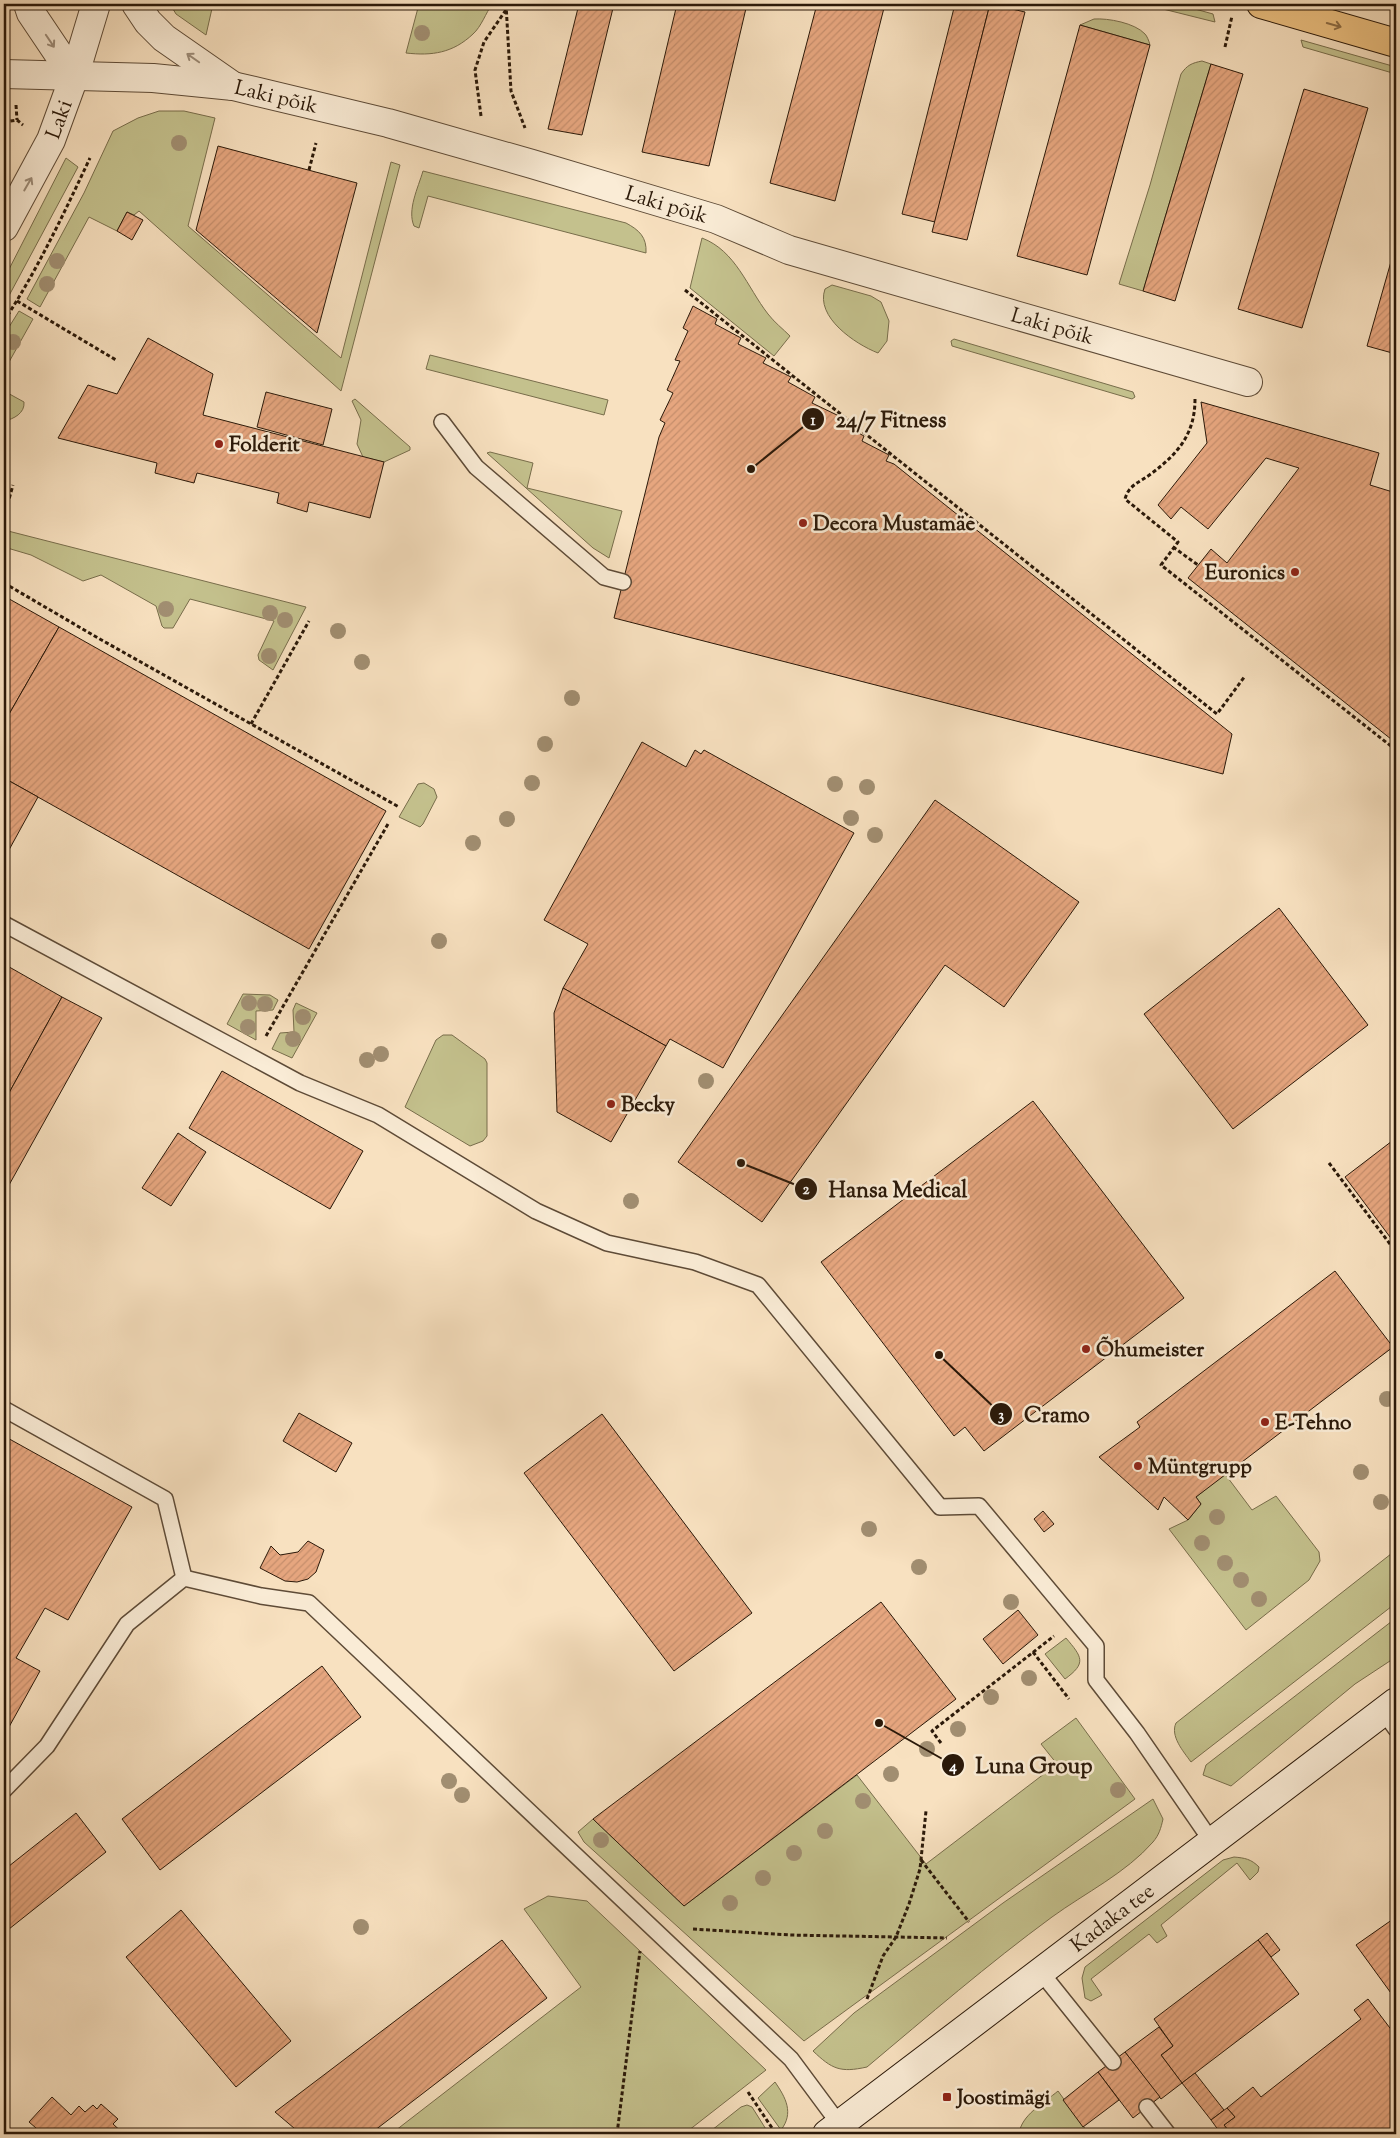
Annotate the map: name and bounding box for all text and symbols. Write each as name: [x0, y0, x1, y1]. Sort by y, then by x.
one-way arrow: [1326, 21, 1342, 31]
one-way arrow: [45, 34, 55, 48]
one-way arrow: [186, 53, 200, 63]
street label: Laki põik: [231, 74, 321, 123]
street label: Laki: [40, 96, 81, 144]
one-way arrow: [23, 178, 33, 192]
street label: Laki põik: [621, 180, 711, 233]
street label: Laki põik: [1007, 302, 1097, 354]
callout: 24/7 Fitness: [801, 401, 956, 438]
text: 24/7 Fitness: [836, 406, 947, 438]
text: 1: [810, 411, 816, 432]
place label: Folderit: [229, 431, 301, 461]
marker: Folderit: [213, 438, 225, 450]
place label: Decora Mustamäe: [813, 510, 975, 540]
marker: Decora Mustamäe: [797, 517, 809, 529]
place label: Euronics: [1205, 559, 1285, 589]
marker: Euronics: [1289, 566, 1301, 578]
place label: Becky: [621, 1091, 675, 1121]
marker: Becky: [605, 1098, 617, 1110]
callout: Hansa Medical: [793, 1170, 977, 1207]
text: Hansa Medical: [829, 1176, 968, 1208]
text: 2: [802, 1180, 810, 1201]
place label: Õhumeister: [1096, 1336, 1204, 1366]
marker: Õhumeister: [1080, 1343, 1092, 1355]
callout: Cramo: [989, 1396, 1100, 1433]
text: Cramo: [1024, 1401, 1090, 1433]
text: 3: [998, 1406, 1004, 1427]
place label: E-Tehno: [1275, 1409, 1352, 1439]
marker: E-Tehno: [1259, 1416, 1271, 1428]
place label: Müntgrupp: [1148, 1453, 1252, 1483]
marker: Müntgrupp: [1132, 1460, 1144, 1472]
callout: Luna Group: [941, 1747, 1103, 1784]
text: Luna Group: [976, 1752, 1092, 1784]
text: 4: [948, 1757, 957, 1778]
street label: Kadaka tee: [1065, 1877, 1162, 1961]
place label: Joostimägi: [955, 2084, 1050, 2114]
marker: Joostimägi: [941, 2091, 953, 2103]

